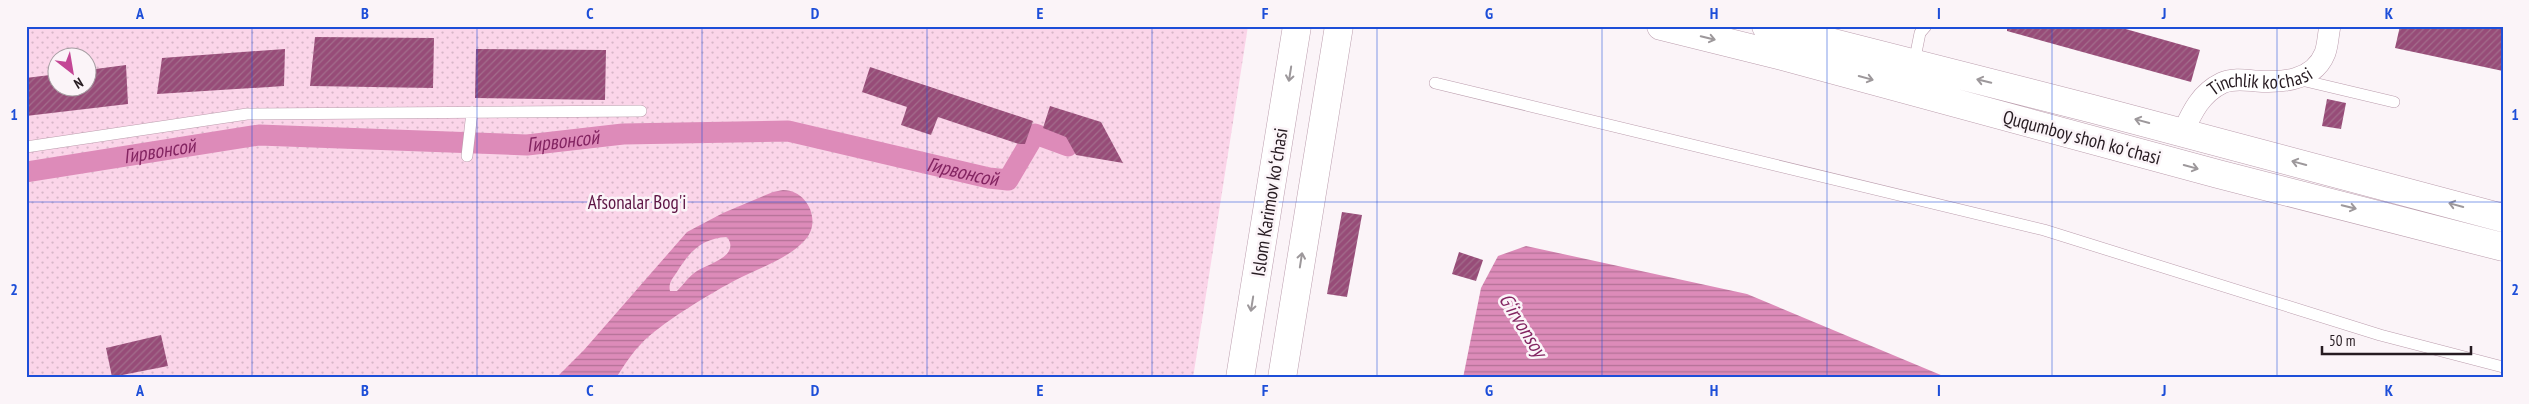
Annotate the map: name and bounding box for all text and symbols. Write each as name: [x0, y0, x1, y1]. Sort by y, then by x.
text: A: [135, 3, 145, 23]
text: B: [361, 3, 369, 23]
text: C: [586, 3, 594, 23]
text: D: [811, 3, 820, 23]
text: E: [1037, 3, 1044, 23]
text: F: [1262, 3, 1269, 23]
text: G: [1485, 3, 1493, 23]
text: H: [1710, 3, 1718, 23]
text: I: [1937, 3, 1941, 23]
text: J: [2161, 3, 2166, 23]
text: K: [2385, 3, 2394, 23]
one-way arrow: [1700, 34, 1716, 43]
north arrow: [48, 48, 98, 98]
street label: Tinchlik ko'chasi: [2202, 61, 2317, 101]
one-way arrow: [1284, 66, 1294, 82]
text: N: [71, 73, 87, 93]
one-way arrow: [1857, 74, 1873, 84]
one-way arrow: [1977, 76, 1993, 85]
text: 1: [10, 104, 18, 124]
street label: Ququmboy shoh koʻchasi: [2000, 104, 2164, 170]
text: 1: [2511, 104, 2519, 124]
one-way arrow: [2134, 116, 2150, 126]
water label: Гирвонсой: [525, 124, 602, 158]
street label: Islom Karimov koʻchasi: [1245, 126, 1293, 278]
water label: Гирвонсой: [122, 132, 199, 169]
water label: Гирвонсой: [924, 151, 1002, 192]
one-way arrow: [2291, 157, 2307, 167]
one-way arrow: [2183, 163, 2199, 172]
park label: Afsonalar Bog'i: [588, 190, 686, 214]
one-way arrow: [2448, 200, 2464, 209]
one-way arrow: [2340, 203, 2356, 213]
one-way arrow: [1296, 253, 1306, 269]
text: 2: [10, 279, 18, 299]
text: 2: [2511, 279, 2519, 299]
water label: G‘irvonsoy: [1493, 288, 1554, 364]
one-way arrow: [1247, 295, 1257, 311]
scale bar: [2322, 324, 2470, 356]
text: 50 m: [2329, 331, 2355, 350]
text: A: [135, 380, 145, 400]
text: B: [361, 380, 369, 400]
text: C: [586, 380, 594, 400]
text: D: [811, 380, 820, 400]
text: E: [1037, 380, 1044, 400]
text: F: [1262, 380, 1269, 400]
text: G: [1485, 380, 1493, 400]
text: H: [1710, 380, 1718, 400]
text: I: [1937, 380, 1941, 400]
text: J: [2161, 380, 2166, 400]
text: K: [2385, 380, 2394, 400]

